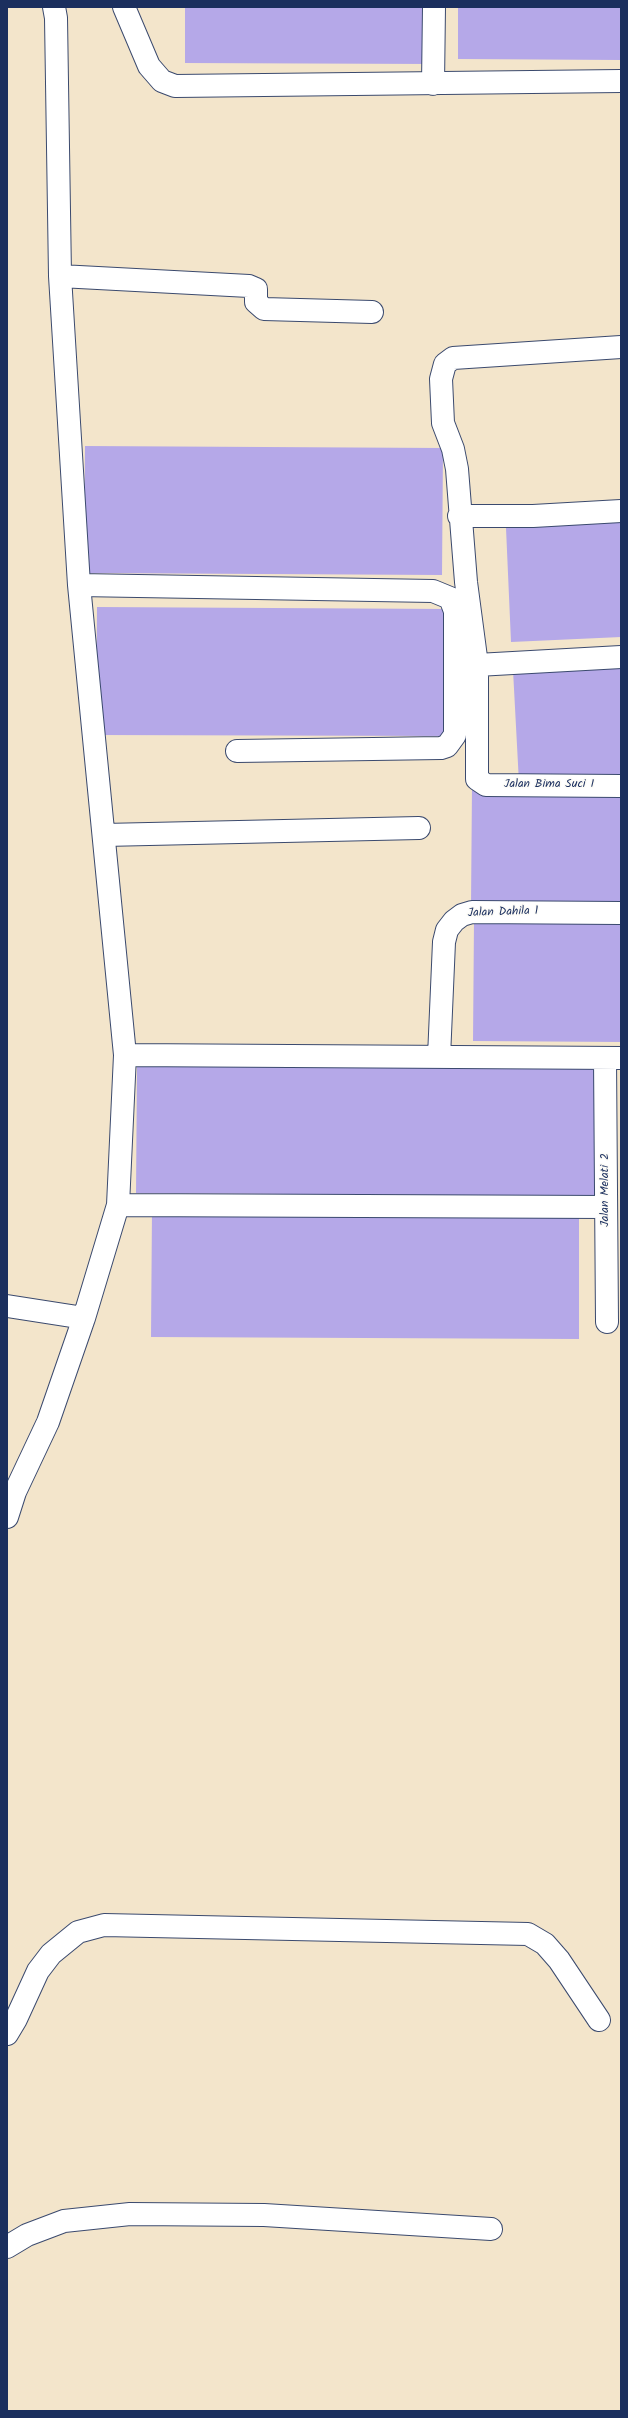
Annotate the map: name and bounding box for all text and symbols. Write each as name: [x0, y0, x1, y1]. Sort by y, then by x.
street label: Jalan Bima Suci I: [504, 778, 594, 792]
street label: Jalan Dahila 1: [467, 905, 539, 921]
street label: Jalan Melati 2: [599, 1153, 613, 1227]

